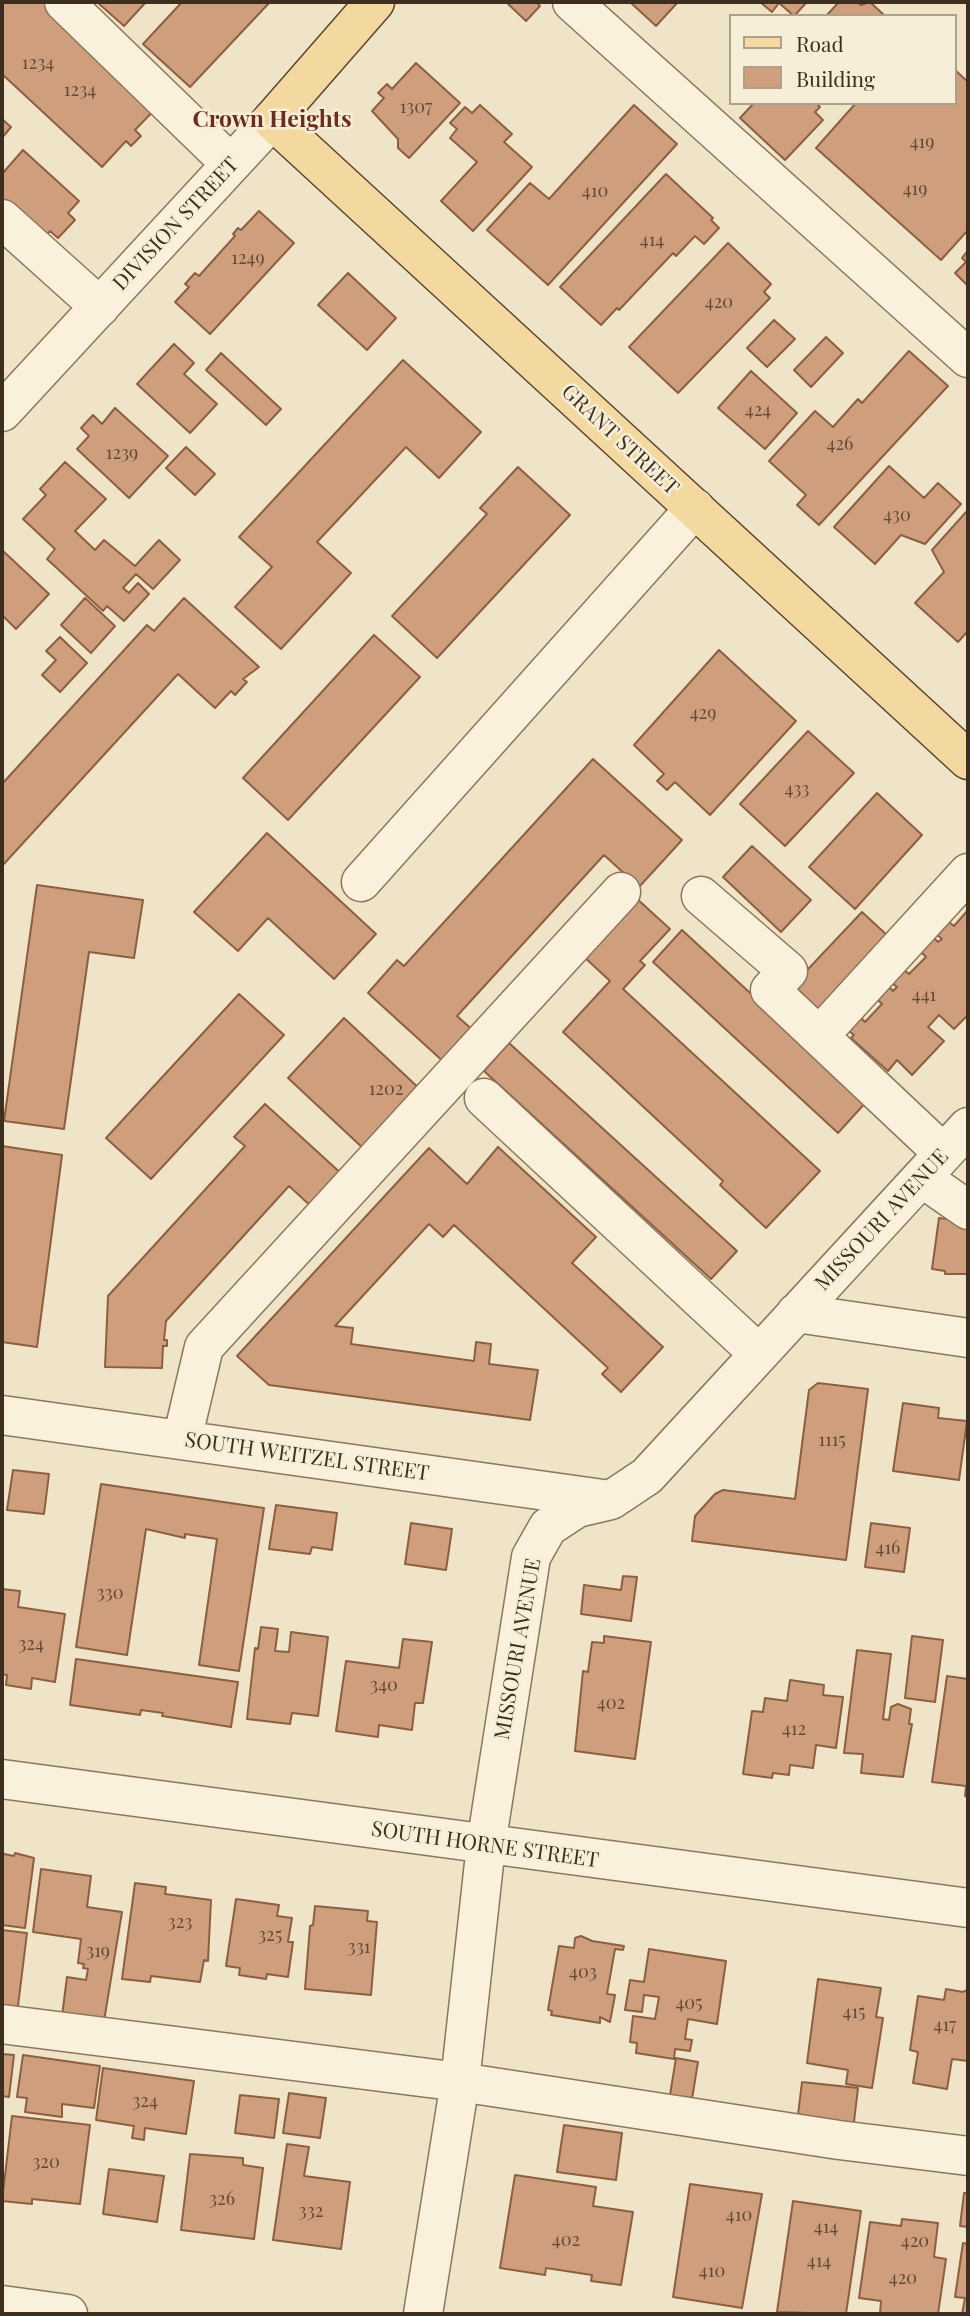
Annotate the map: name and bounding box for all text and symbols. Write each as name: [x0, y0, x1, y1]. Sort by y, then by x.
legend: [729, 14, 956, 105]
text: Road: [796, 29, 844, 57]
house number: 1234: [22, 52, 54, 74]
text: Building: [796, 64, 875, 92]
house number: 1234: [64, 79, 96, 101]
house number: 1307: [400, 96, 432, 118]
district label: Crown Heights: [192, 106, 352, 134]
house number: 419: [910, 131, 934, 153]
street label: DIVISION STREET: [108, 152, 244, 296]
house number: 419: [903, 178, 927, 200]
house number: 410: [582, 180, 608, 202]
house number: 414: [640, 229, 664, 251]
house number: 1249: [231, 247, 265, 269]
house number: 420: [705, 291, 733, 313]
street label: GRANT STREET: [556, 379, 684, 501]
house number: 424: [745, 399, 771, 421]
house number: 426: [827, 433, 853, 455]
house number: 1239: [106, 442, 138, 464]
house number: 430: [883, 504, 911, 526]
house number: 429: [690, 702, 716, 724]
house number: 433: [785, 778, 809, 800]
house number: 441: [912, 984, 936, 1006]
house number: 1202: [369, 1078, 403, 1100]
street label: MISSOURI AVENUE: [810, 1144, 954, 1296]
street label: SOUTH WEITZEL STREET: [183, 1427, 431, 1487]
house number: 1115: [818, 1429, 846, 1451]
house number: 416: [876, 1537, 900, 1559]
street label: MISSOURI AVENUE: [490, 1556, 546, 1742]
house number: 330: [96, 1582, 124, 1604]
house number: 324: [18, 1633, 44, 1655]
house number: 340: [370, 1674, 398, 1696]
house number: 402: [597, 1692, 625, 1714]
house number: 412: [782, 1718, 806, 1740]
street label: SOUTH HORNE STREET: [370, 1817, 600, 1873]
house number: 323: [168, 1911, 192, 1933]
house number: 325: [258, 1924, 282, 1946]
house number: 331: [348, 1936, 370, 1958]
house number: 319: [86, 1940, 110, 1962]
house number: 403: [569, 1961, 597, 1983]
house number: 405: [675, 1992, 703, 2014]
house number: 415: [843, 2001, 865, 2023]
house number: 417: [934, 2014, 956, 2036]
house number: 324: [132, 2090, 158, 2112]
house number: 320: [32, 2151, 60, 2173]
house number: 326: [209, 2188, 235, 2210]
house number: 332: [299, 2200, 323, 2222]
house number: 410: [726, 2204, 752, 2226]
house number: 414: [814, 2216, 838, 2238]
house number: 402: [552, 2229, 580, 2251]
house number: 420: [901, 2230, 929, 2252]
house number: 414: [807, 2250, 831, 2272]
house number: 410: [699, 2260, 725, 2282]
house number: 420: [889, 2267, 917, 2289]

